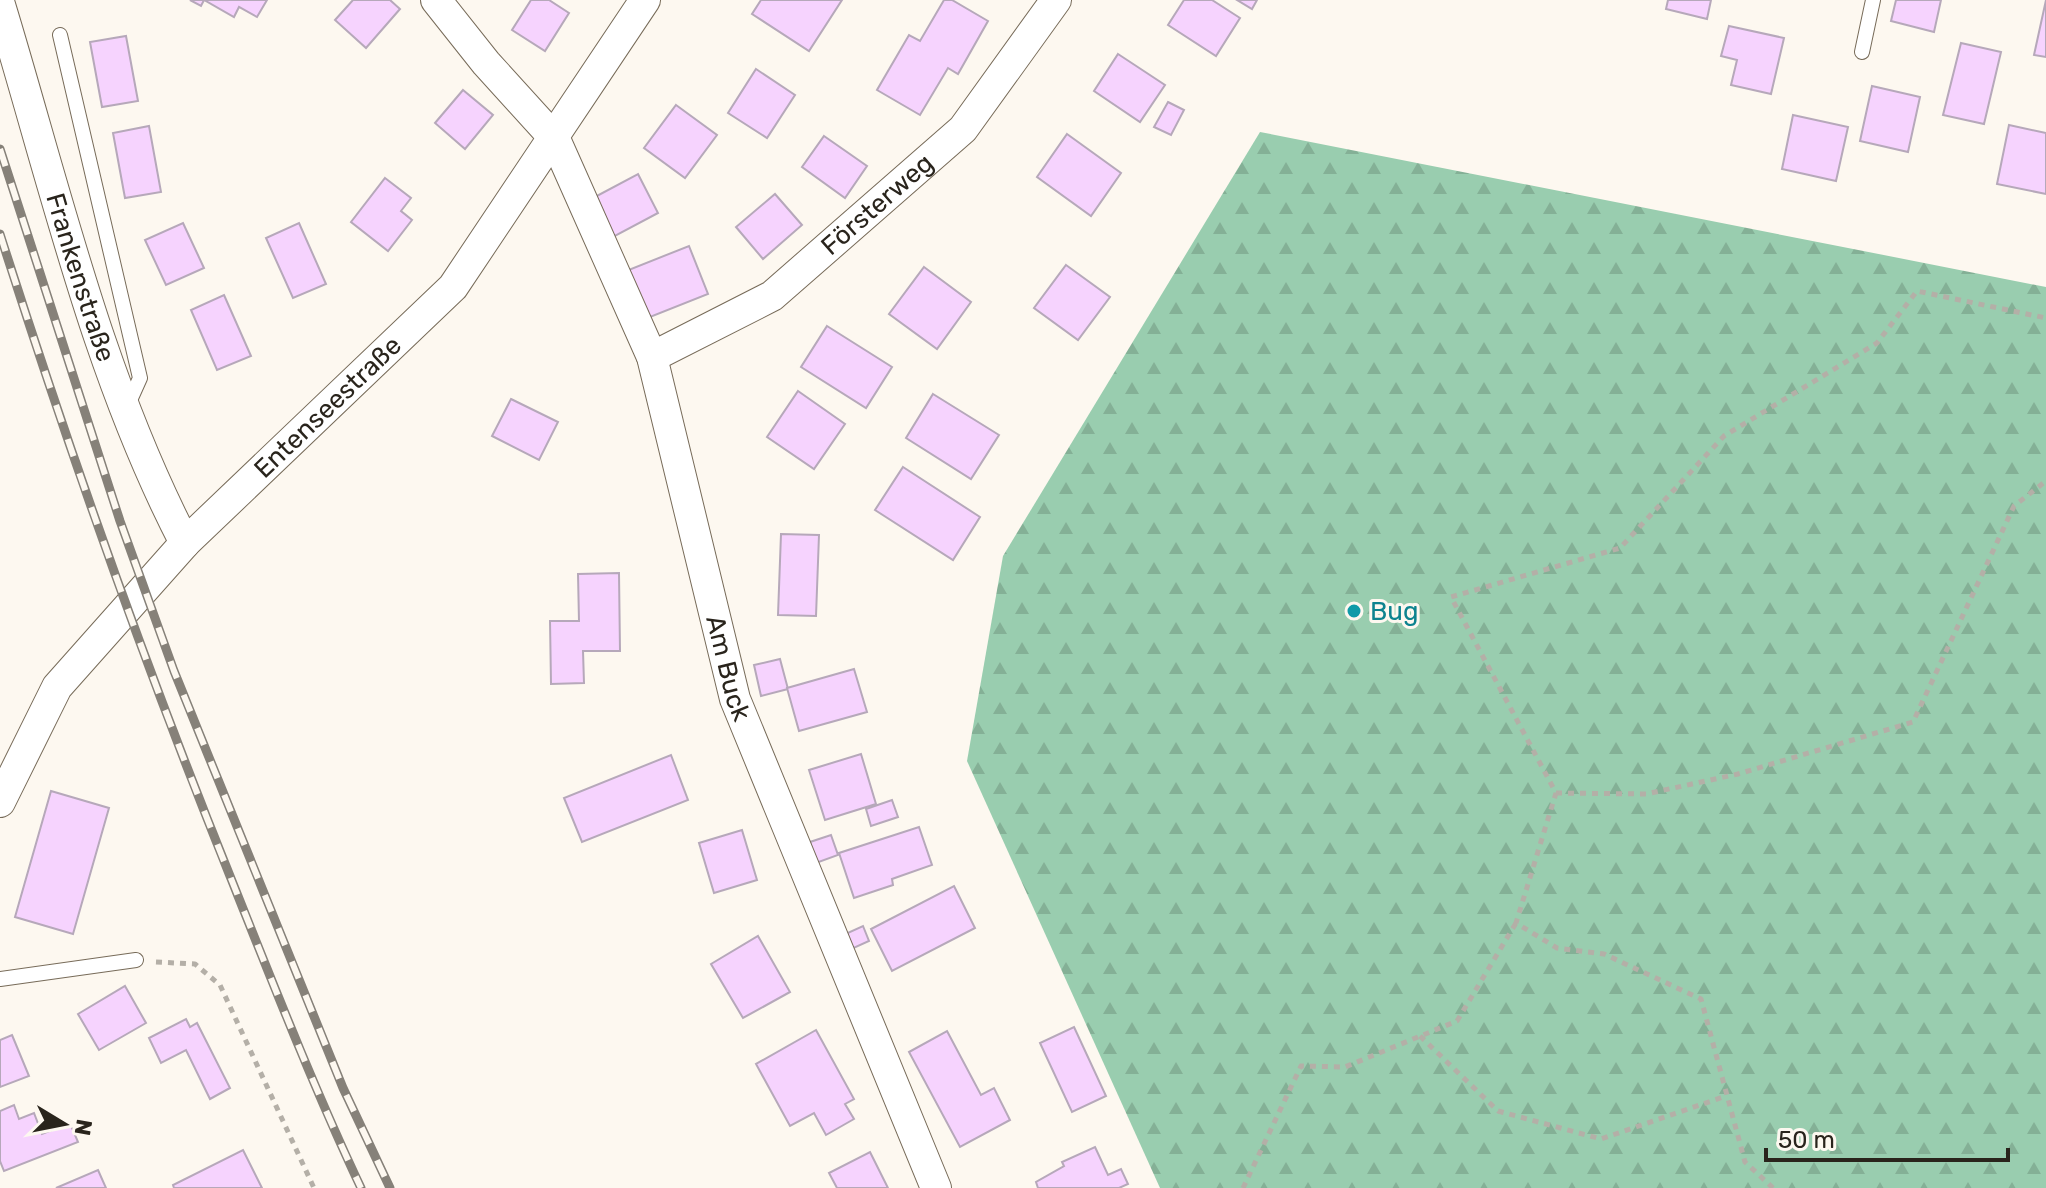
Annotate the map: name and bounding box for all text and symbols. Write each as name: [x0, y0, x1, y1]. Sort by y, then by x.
street label: Försterweg: [815, 147, 939, 262]
street label: Frankenstraße: [39, 189, 121, 366]
street label: Entenseestraße: [248, 330, 408, 485]
place label: Bug: [1370, 596, 1419, 627]
marker: Bug: [1345, 602, 1363, 620]
street label: Am Buck: [699, 612, 758, 726]
north arrow: [24, 1084, 104, 1164]
scale bar: [1766, 1112, 2008, 1162]
text: N: [69, 1117, 98, 1138]
text: 50 m: [1778, 1126, 1835, 1154]

